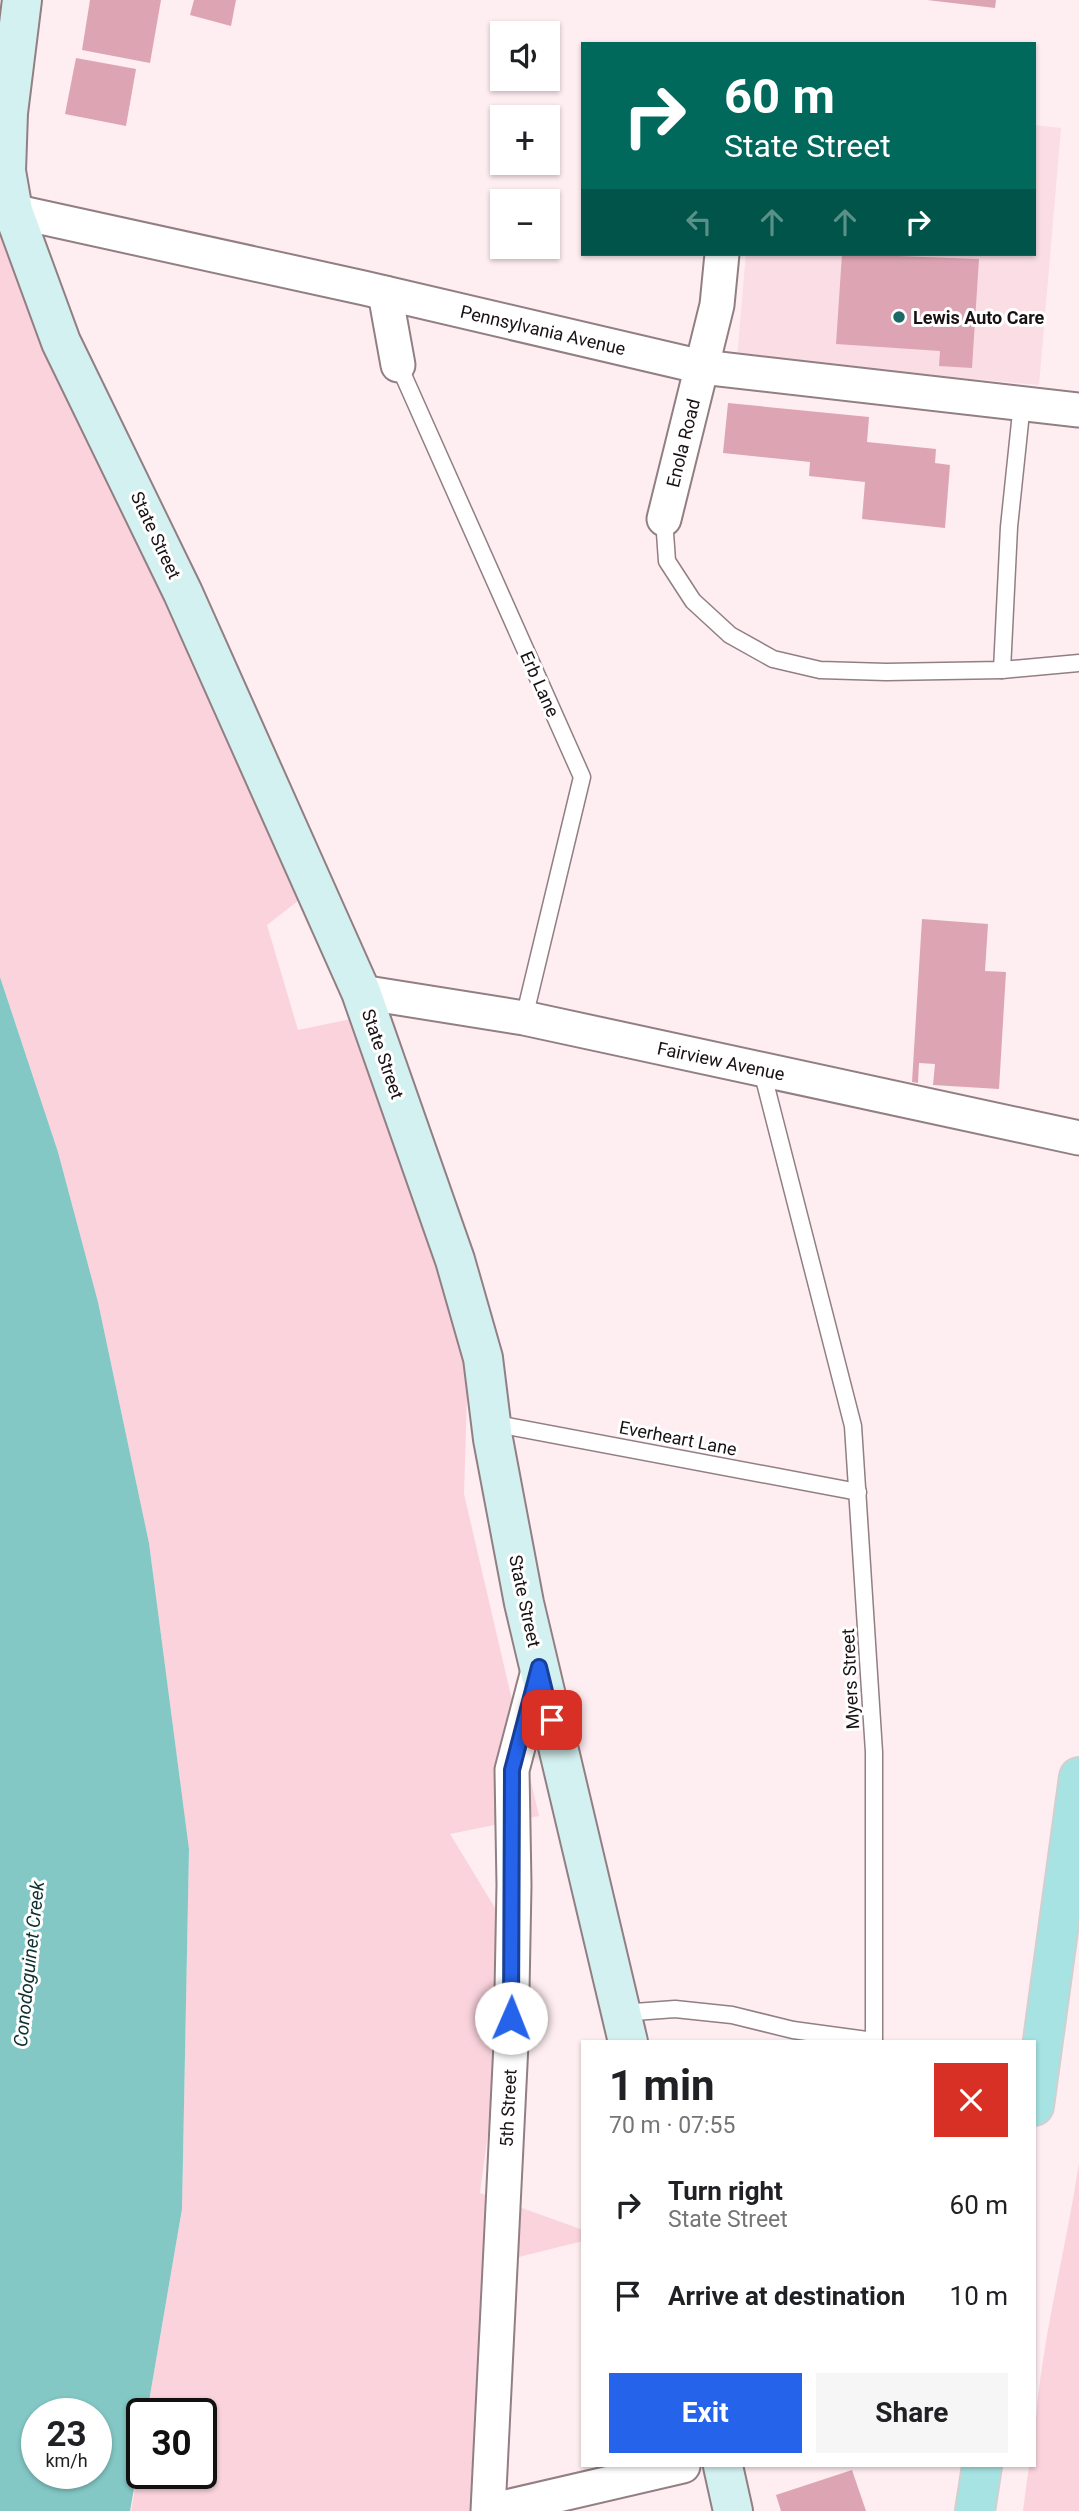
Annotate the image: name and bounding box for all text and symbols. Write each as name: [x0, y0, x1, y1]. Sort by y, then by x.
map controls: [490, 21, 560, 259]
button: sound: [490, 21, 560, 91]
text: 60 m: [724, 68, 835, 125]
icon: right: [609, 70, 700, 161]
button: +: [490, 105, 560, 175]
text: State Street: [724, 127, 891, 165]
button: −: [490, 189, 560, 259]
icon: left: [680, 203, 718, 241]
icon: ahead: [753, 203, 791, 241]
icon: ahead: [826, 203, 864, 241]
icon: right: [899, 203, 937, 241]
street label: Pennsylvania Avenue: [458, 301, 628, 359]
place label: Lewis Auto Care: [913, 307, 1045, 328]
marker: Lewis Auto Care: [891, 309, 907, 325]
street label: Enola Road: [662, 397, 704, 489]
street label: State Street: [127, 488, 185, 582]
street label: Erb Lane: [516, 648, 564, 720]
street label: State Street: [358, 1006, 408, 1102]
street label: Fairview Avenue: [655, 1037, 787, 1085]
street label: Everheart Lane: [617, 1416, 739, 1460]
street label: State Street: [505, 1553, 545, 1649]
street label: Myers Street: [837, 1628, 863, 1730]
pin: [522, 1690, 582, 1750]
icon: arrive: [533, 1701, 571, 1739]
water label: Conodoguinet Creek: [9, 1879, 49, 2048]
position arrow: [474, 1981, 548, 2055]
text: 1 min: [609, 2061, 715, 2110]
button: close: [934, 2063, 1008, 2137]
street label: 5th Street: [495, 2068, 521, 2147]
text: 70 m · 07:55: [609, 2112, 735, 2139]
text: Turn right: [668, 2176, 783, 2206]
icon: right: [609, 2186, 647, 2224]
text: 60 m: [950, 2190, 1008, 2220]
text: State Street: [668, 2206, 788, 2233]
icon: arrive: [609, 2277, 647, 2315]
text: Arrive at destination: [668, 2281, 905, 2311]
text: 10 m: [950, 2281, 1008, 2311]
button: Exit: [609, 2373, 802, 2453]
button: Share: [816, 2373, 1008, 2453]
speed limit sign: 30: [126, 2398, 217, 2489]
text: 23: [46, 2414, 87, 2455]
text: km/h: [45, 2450, 88, 2471]

